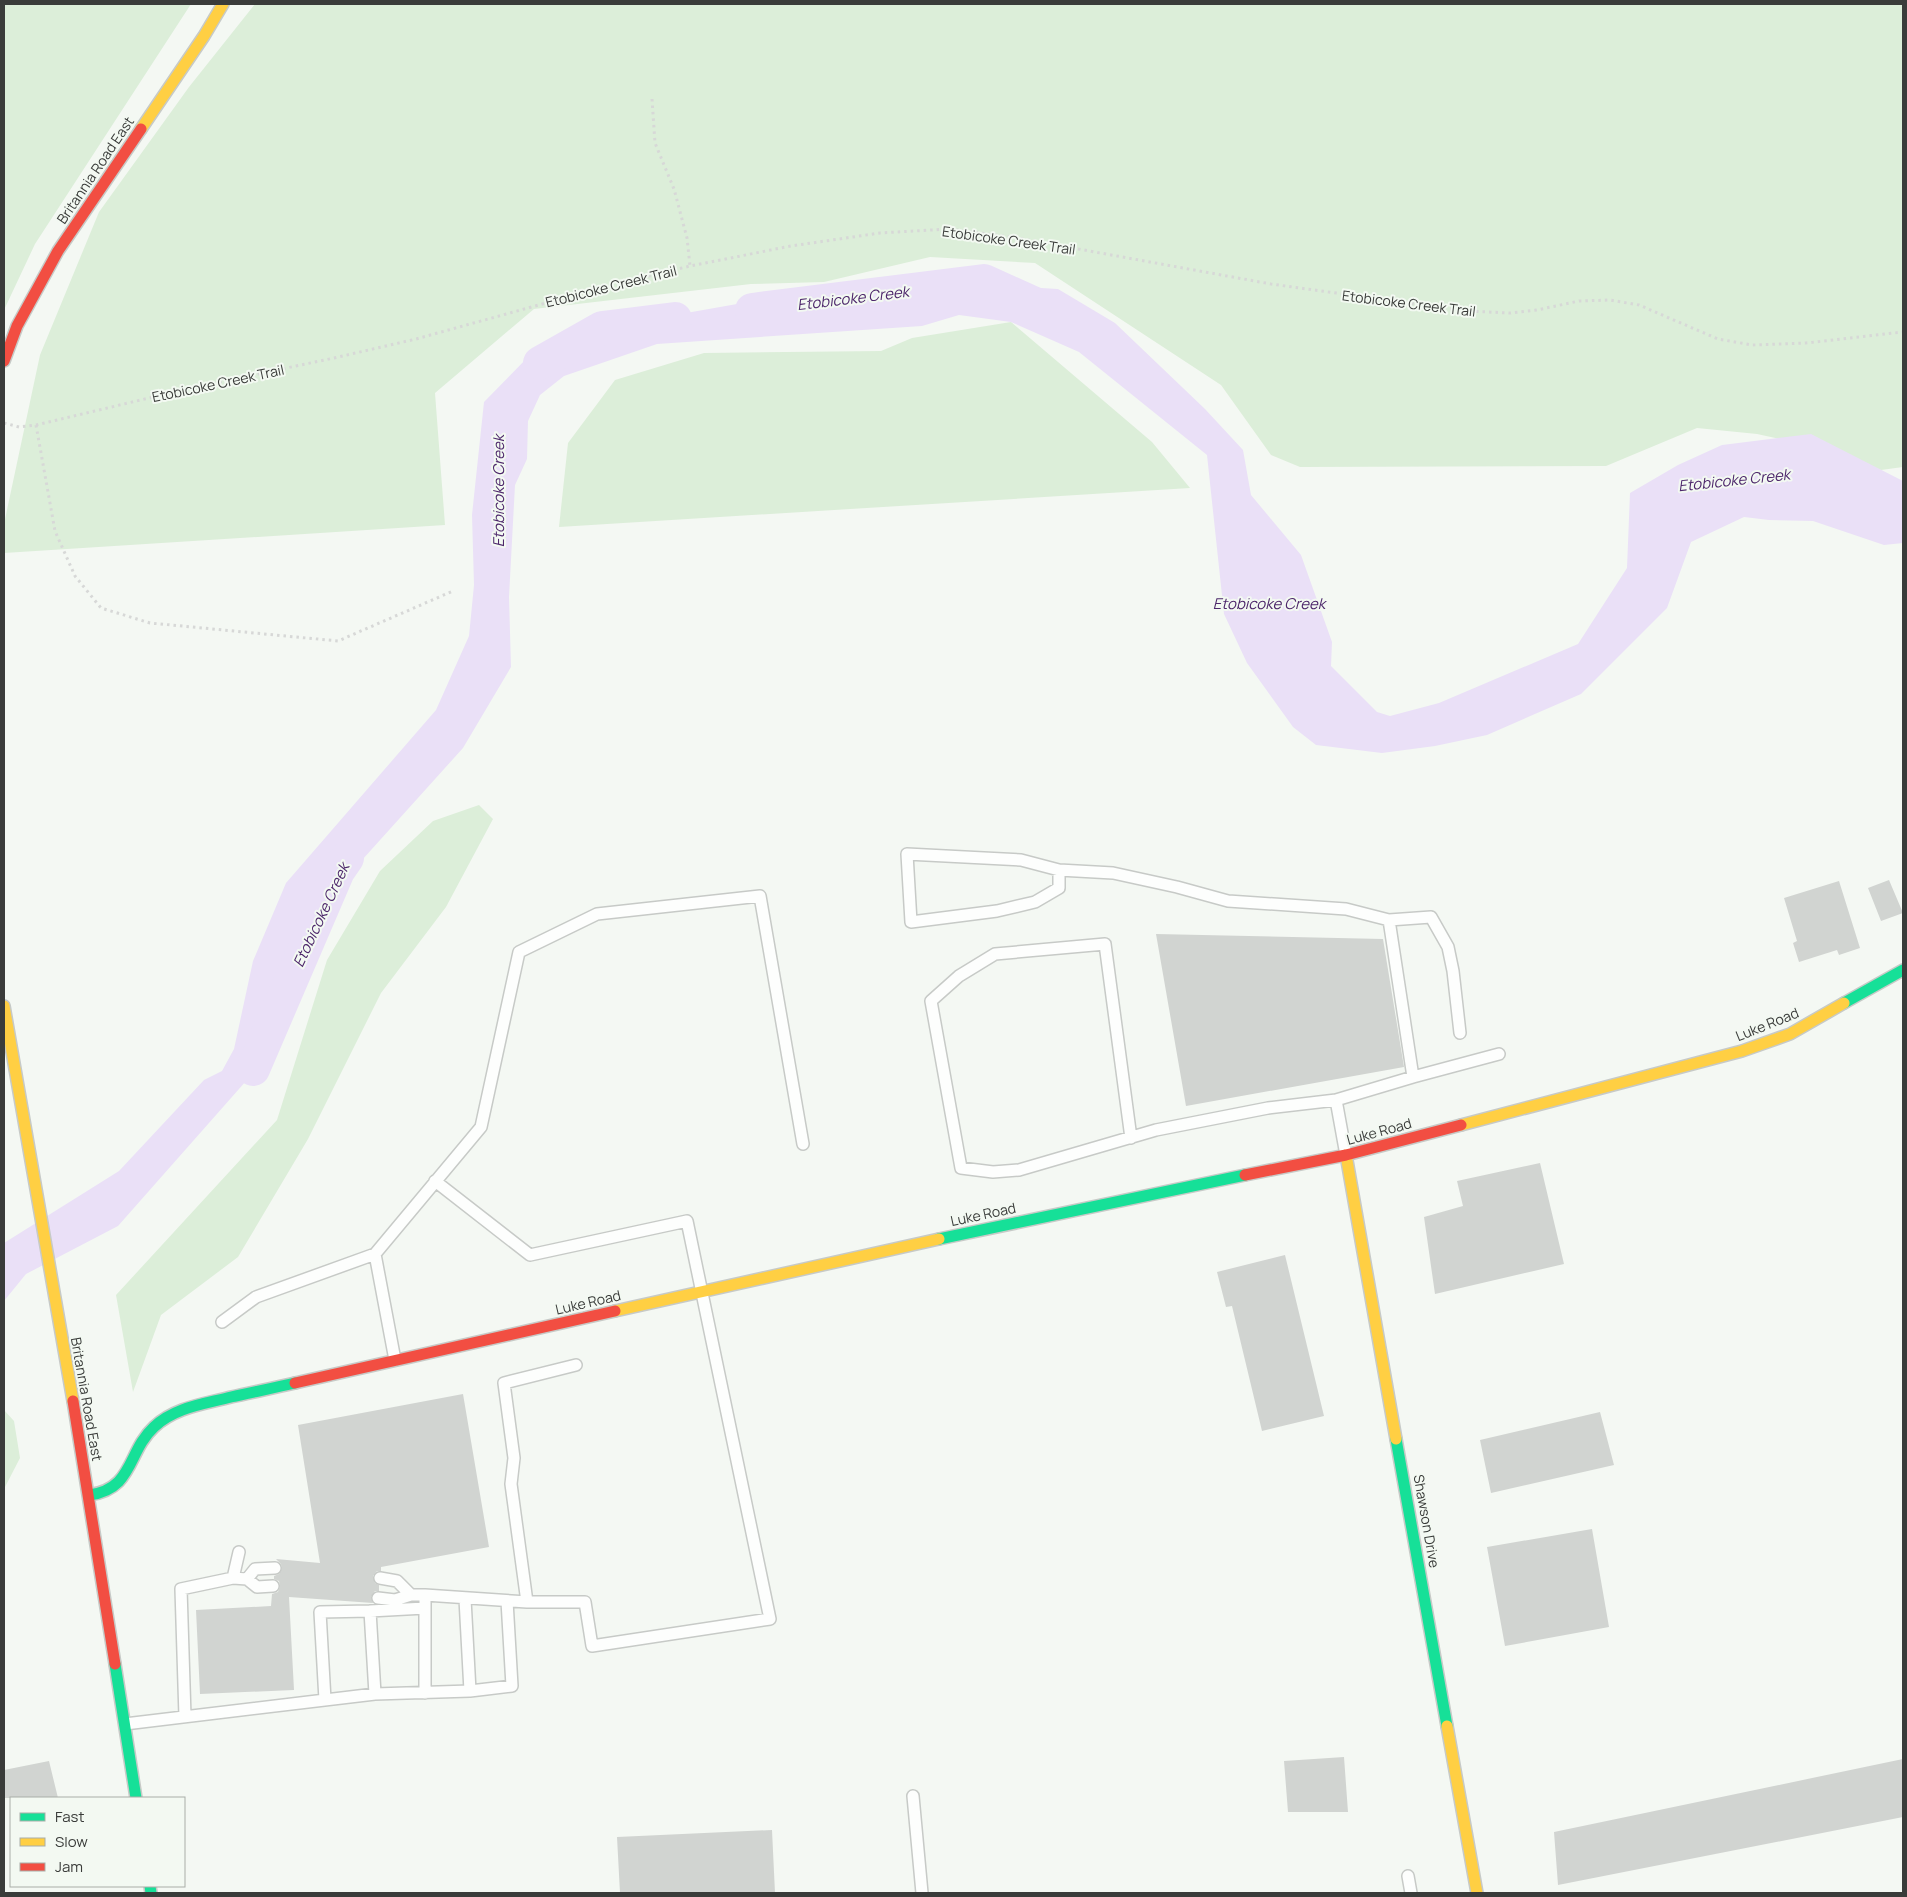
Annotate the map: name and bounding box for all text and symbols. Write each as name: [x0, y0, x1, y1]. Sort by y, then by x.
street label: Britannia Road East: [52, 112, 138, 227]
street label: Etobicoke Creek Trail: [941, 221, 1077, 259]
street label: Etobicoke Creek Trail: [543, 261, 679, 311]
water label: Etobicoke Creek: [796, 280, 913, 315]
street label: Etobicoke Creek Trail: [1341, 285, 1477, 321]
street label: Etobicoke Creek Trail: [150, 360, 286, 406]
water label: Etobicoke Creek: [488, 432, 509, 547]
water label: Etobicoke Creek: [1677, 463, 1794, 496]
water label: Etobicoke Creek: [1213, 593, 1328, 614]
water label: Etobicoke Creek: [288, 857, 355, 970]
street label: Luke Road: [1733, 1003, 1801, 1045]
street label: Luke Road: [1344, 1113, 1414, 1149]
street label: Luke Road: [949, 1198, 1017, 1230]
street label: Luke Road: [553, 1285, 623, 1319]
street label: Britannia Road East: [67, 1336, 107, 1463]
street label: Shawson Drive: [1409, 1473, 1445, 1569]
legend: [10, 1797, 185, 1887]
text: Fast: [55, 1806, 84, 1827]
text: Slow: [55, 1831, 88, 1852]
text: Jam: [55, 1856, 83, 1877]

